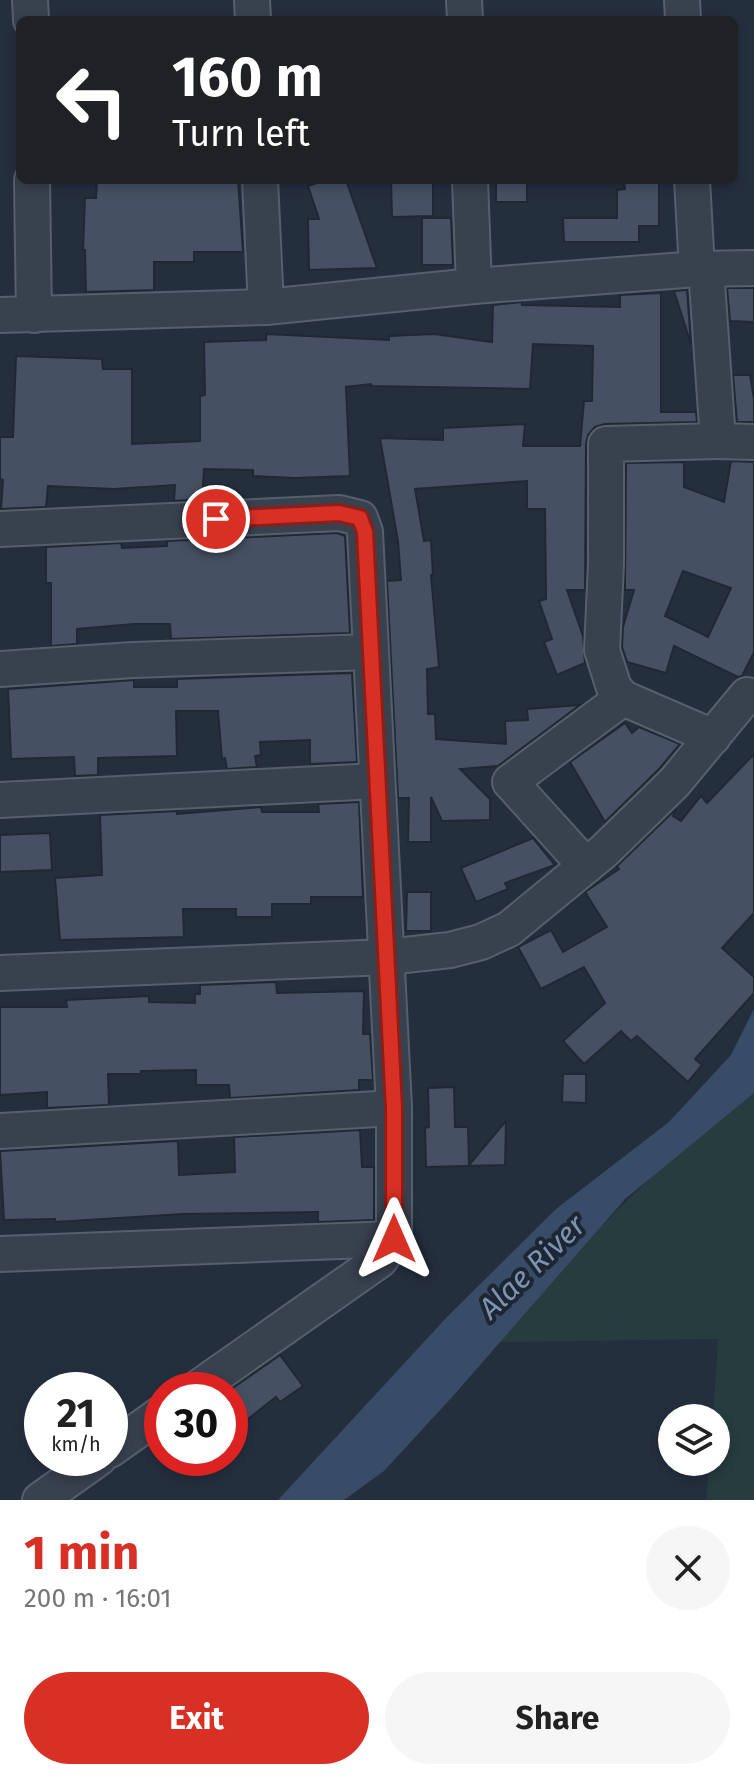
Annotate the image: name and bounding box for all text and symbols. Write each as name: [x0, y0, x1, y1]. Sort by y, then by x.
text: 160 m: [172, 44, 323, 111]
icon: left: [40, 48, 144, 152]
text: Turn left: [172, 112, 310, 156]
pin: [182, 485, 250, 553]
icon: arrive: [194, 497, 238, 541]
position arrow: [352, 1197, 436, 1281]
water label: Alae River: [471, 1207, 594, 1327]
speed limit sign: 30: [144, 1372, 248, 1476]
text: 21: [57, 1390, 95, 1438]
map controls: [658, 1404, 730, 1476]
button: layers: [658, 1404, 730, 1476]
text: km/h: [51, 1432, 101, 1456]
text: 1 min: [24, 1524, 139, 1582]
button: close: [646, 1526, 730, 1610]
text: 200 m · 16:01: [24, 1583, 172, 1614]
button: Exit: [24, 1672, 369, 1764]
button: Share: [385, 1672, 730, 1764]

